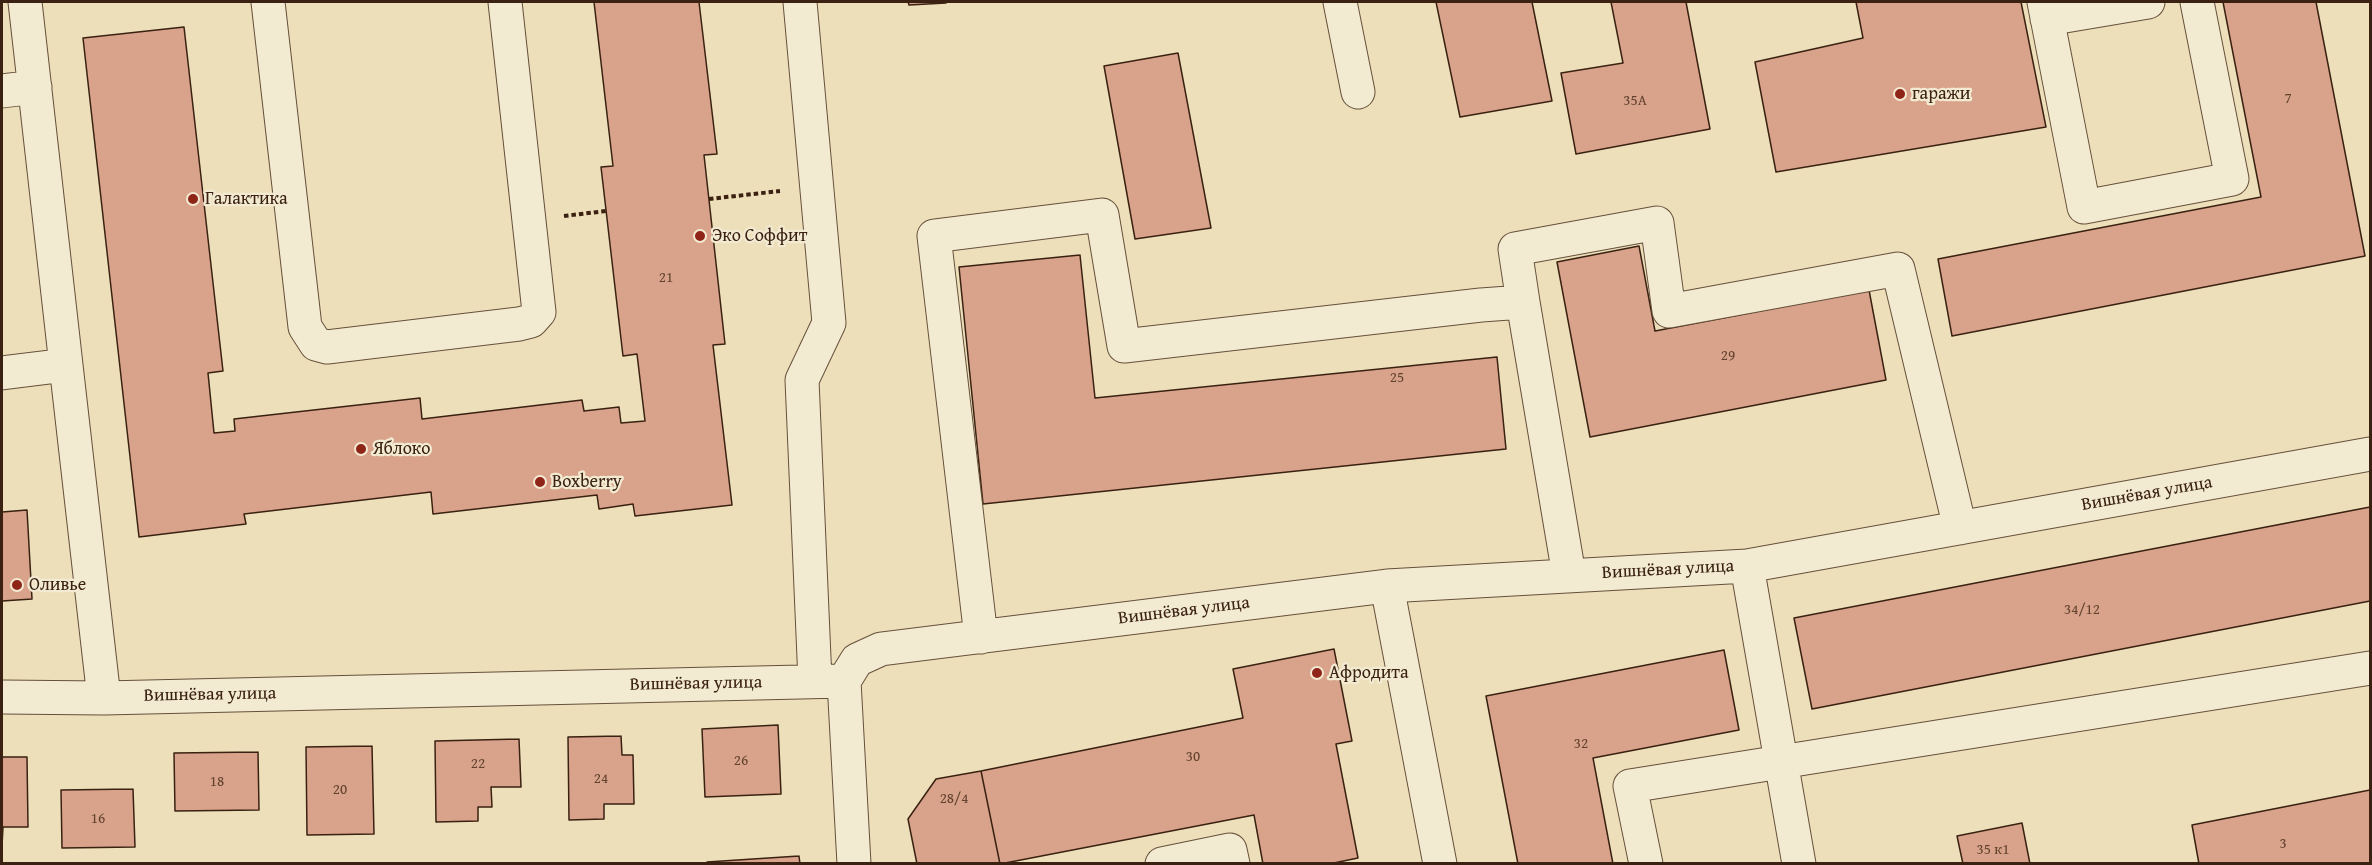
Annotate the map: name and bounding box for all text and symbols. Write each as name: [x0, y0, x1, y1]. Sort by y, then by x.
place label: гаражи: [1912, 83, 1970, 105]
marker: гаражи: [1893, 87, 1907, 101]
house number: 7: [2284, 90, 2292, 108]
house number: 35А: [1623, 92, 1647, 110]
place label: Галактика: [205, 188, 288, 210]
marker: Галактика: [186, 192, 200, 206]
place label: Эко Соффит: [712, 225, 807, 247]
marker: Эко Соффит: [693, 229, 707, 243]
house number: 21: [659, 269, 673, 287]
house number: 29: [1721, 347, 1735, 365]
house number: 25: [1390, 369, 1404, 387]
place label: Яблоко: [373, 438, 430, 460]
marker: Яблоко: [354, 442, 368, 456]
place label: Boxberry: [552, 471, 622, 493]
street label: Вишнёвая улица: [2080, 472, 2214, 516]
marker: Boxberry: [533, 475, 547, 489]
street label: Вишнёвая улица: [1601, 556, 1735, 584]
place label: Оливье: [29, 574, 86, 596]
marker: Оливье: [10, 578, 24, 592]
street label: Вишнёвая улица: [1117, 592, 1251, 630]
house number: 34/12: [2064, 601, 2100, 619]
place label: Афродита: [1329, 662, 1409, 684]
marker: Афродита: [1310, 666, 1324, 680]
street label: Вишнёвая улица: [630, 672, 762, 696]
street label: Вишнёвая улица: [144, 683, 276, 707]
house number: 32: [1574, 735, 1588, 753]
house number: 30: [1186, 748, 1200, 766]
house number: 26: [734, 752, 748, 770]
house number: 22: [471, 755, 485, 773]
house number: 24: [594, 770, 608, 788]
house number: 18: [210, 773, 224, 791]
house number: 20: [333, 781, 347, 799]
house number: 28/4: [940, 790, 968, 808]
house number: 16: [91, 810, 105, 828]
house number: 3: [2279, 835, 2287, 853]
house number: 35 к1: [1977, 841, 2009, 859]

